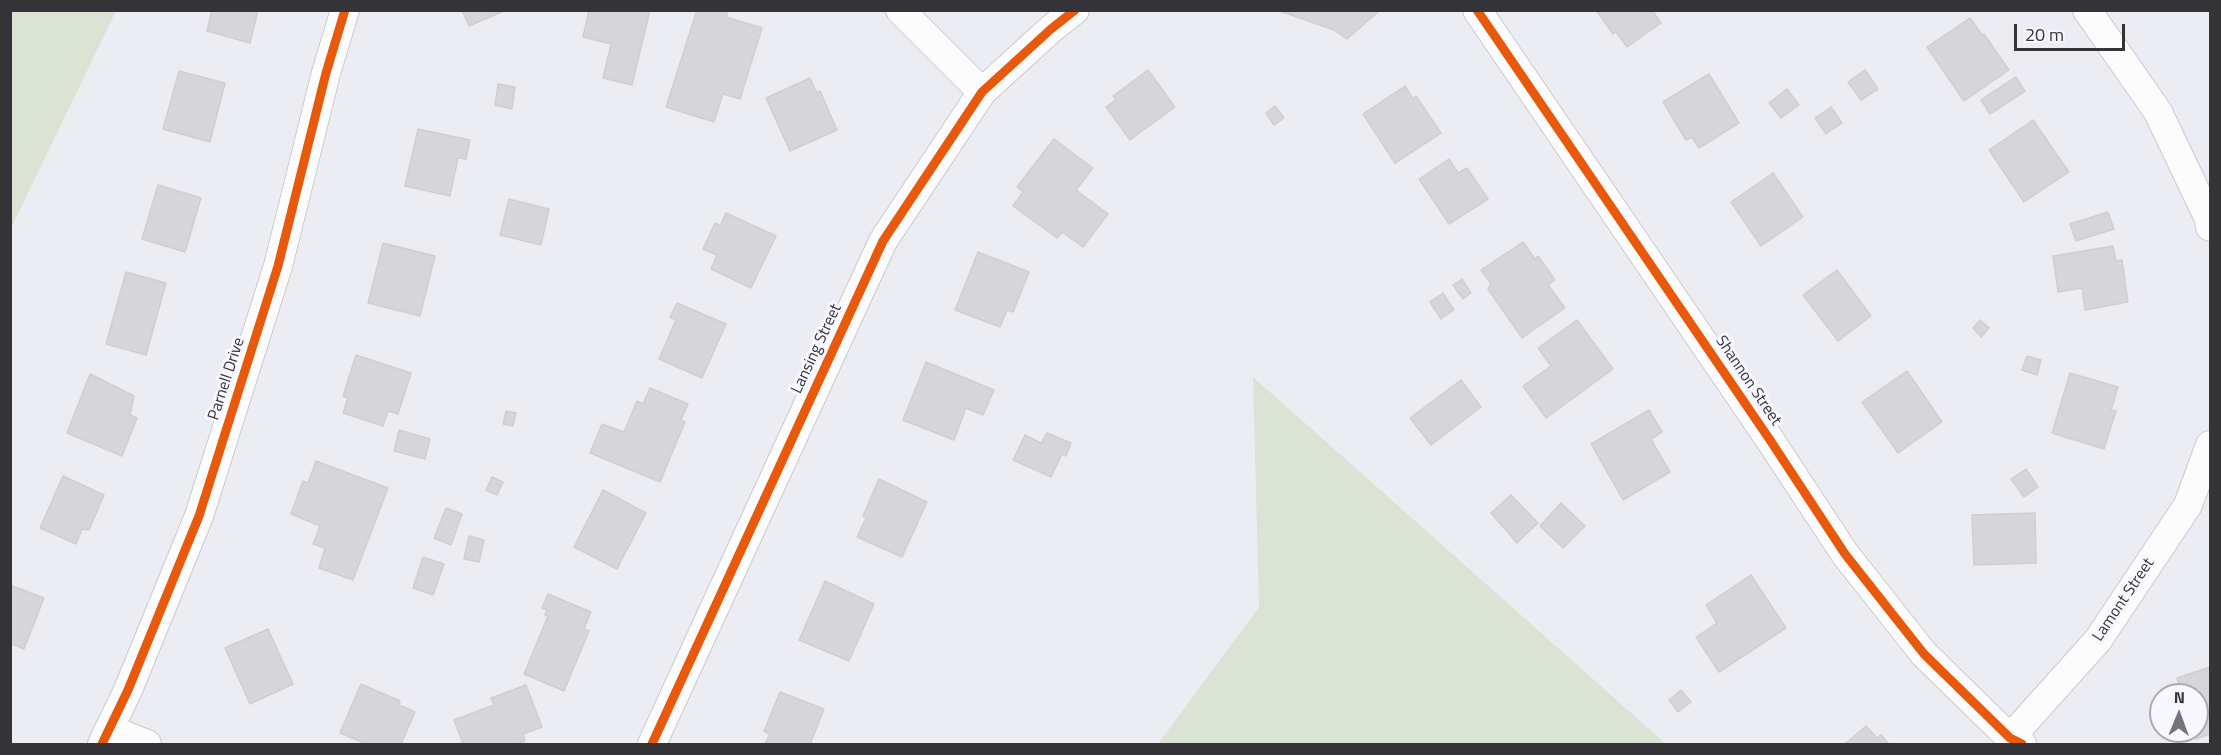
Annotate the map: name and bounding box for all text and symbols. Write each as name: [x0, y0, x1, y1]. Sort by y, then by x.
scale bar: [2017, 12, 2128, 50]
text: 20 m: [2025, 21, 2064, 48]
street label: Lansing Street: [788, 301, 846, 397]
street label: Shannon Street: [1711, 332, 1785, 430]
street label: Parnell Drive: [205, 335, 249, 423]
street label: Lamont Street: [2089, 555, 2159, 645]
north arrow: [2149, 683, 2209, 743]
text: N: [2174, 685, 2185, 709]

